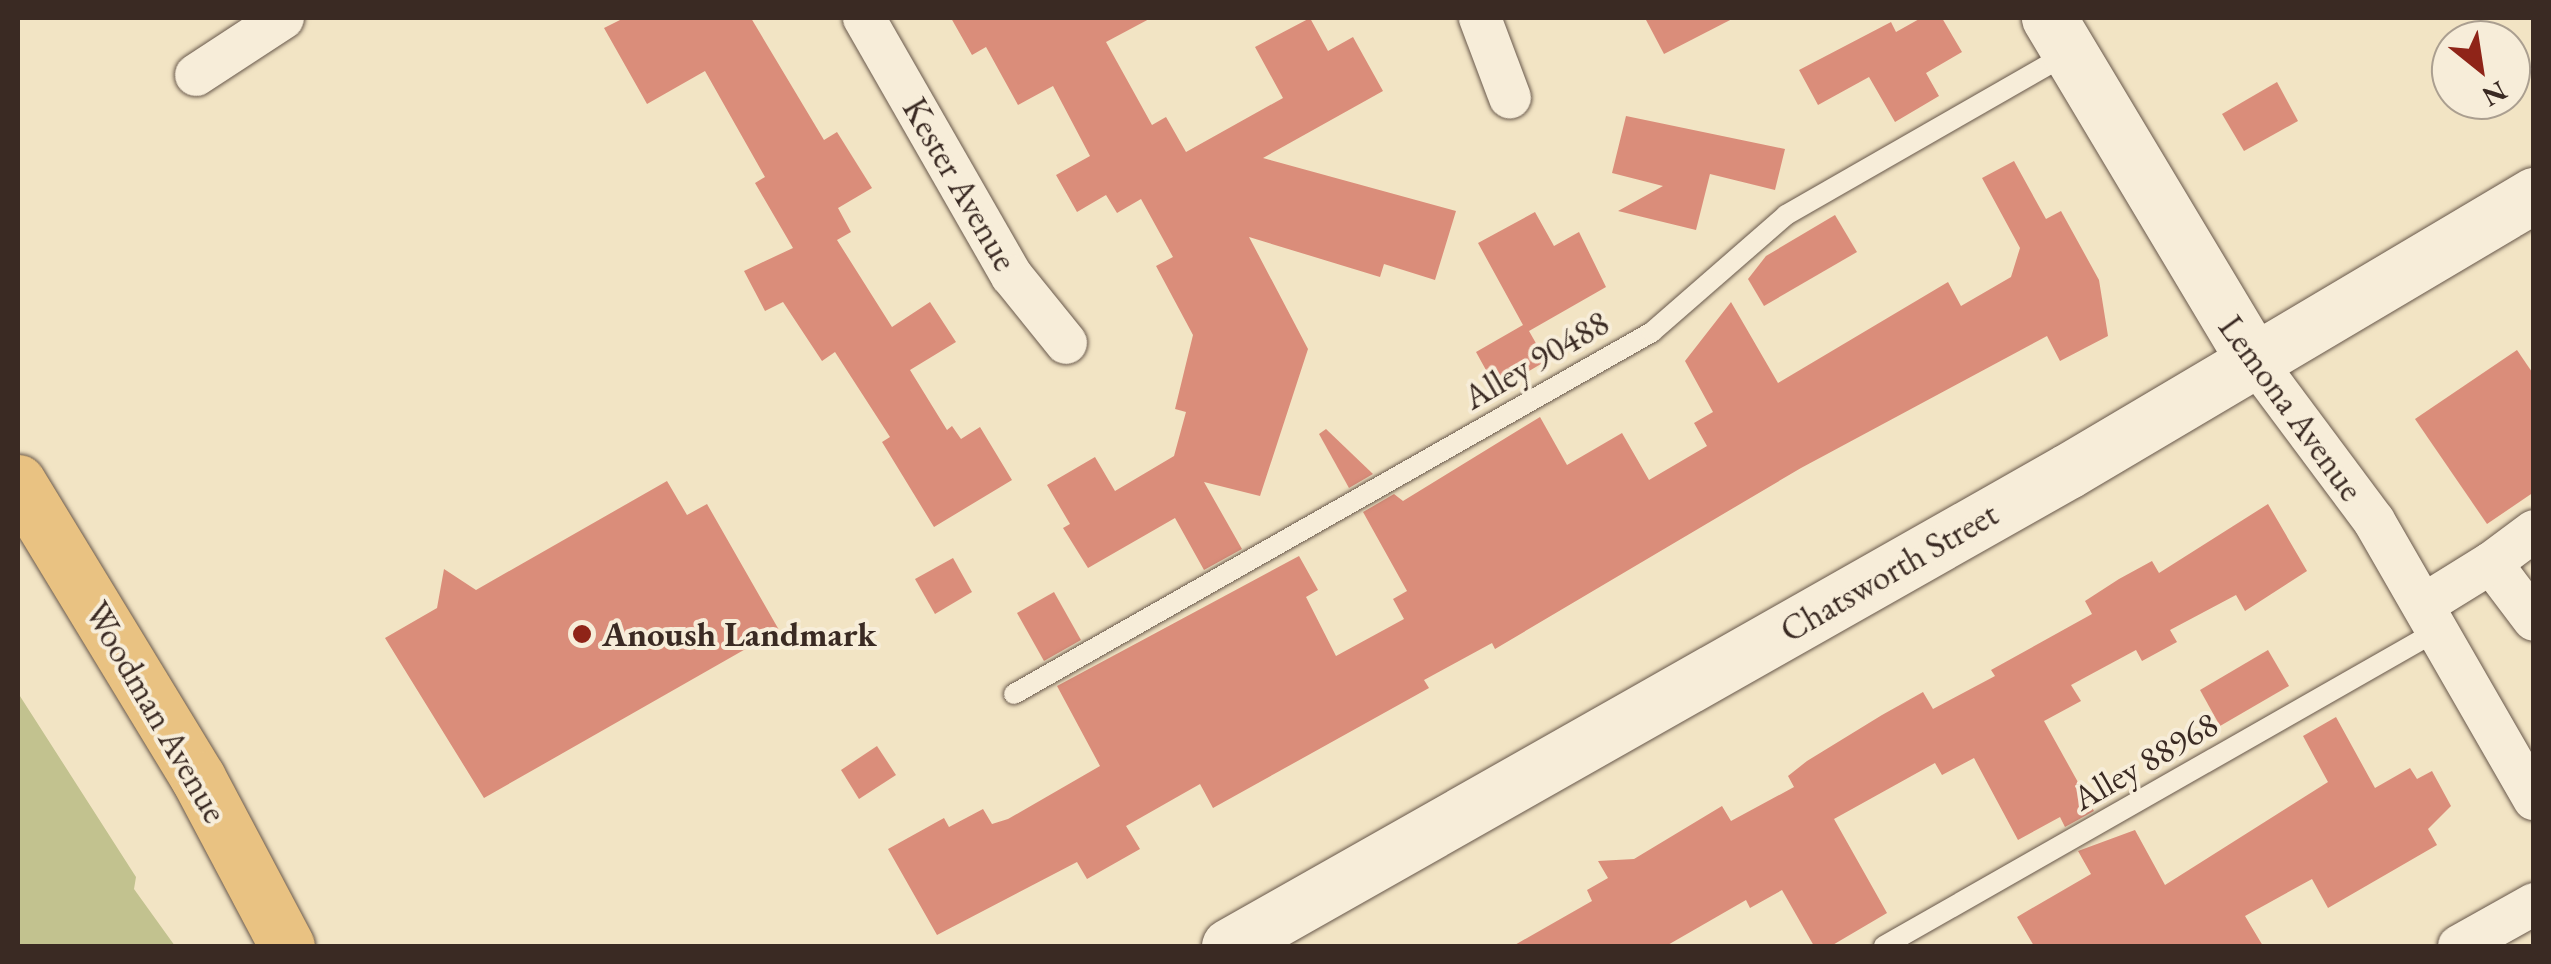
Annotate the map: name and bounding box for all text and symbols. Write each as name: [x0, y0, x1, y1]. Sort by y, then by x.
north arrow: [2431, 20, 2531, 120]
text: N: [2476, 73, 2514, 116]
street label: Kester Avenue: [894, 90, 1026, 278]
street label: Alley 90488: [1456, 302, 1616, 418]
street label: Lemona Avenue: [2210, 307, 2372, 509]
street label: Chatsworth Street: [1773, 493, 2005, 651]
street label: Woodman Avenue: [76, 594, 236, 830]
place label: Anoush Landmark: [602, 613, 877, 655]
marker: Anoush Landmark: [571, 623, 593, 645]
street label: Alley 88968: [2065, 703, 2225, 819]

